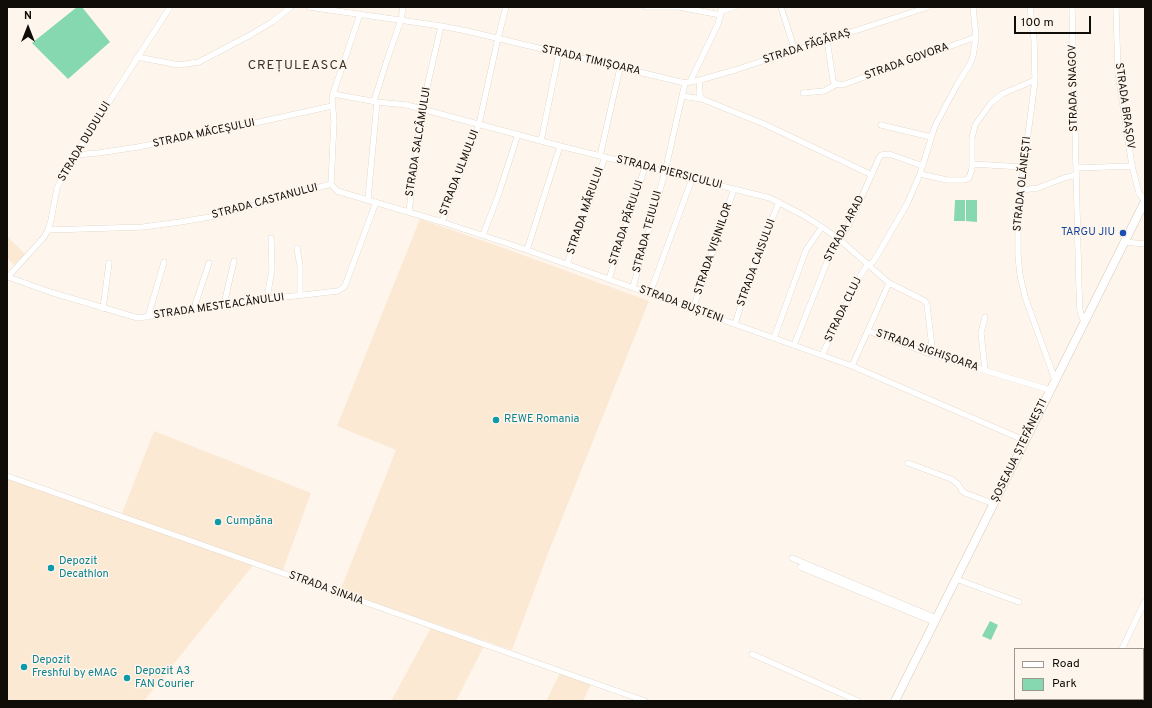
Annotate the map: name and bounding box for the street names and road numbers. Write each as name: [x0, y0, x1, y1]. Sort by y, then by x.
street label: STRADA FĂGĂRAȘ: [762, 27, 852, 67]
street label: STRADA GOVORA: [863, 41, 951, 83]
street label: STRADA TIMIȘOARA: [540, 43, 642, 79]
street label: STRADA SNAGOV: [1067, 44, 1081, 132]
street label: STRADA BRAȘOV: [1111, 62, 1137, 150]
street label: STRADA SALCÂMULUI: [404, 86, 434, 198]
street label: STRADA DUDULUI: [56, 100, 114, 184]
street label: STRADA MĂCEȘULUI: [152, 117, 256, 151]
street label: STRADA ULMULUI: [438, 128, 482, 218]
street label: STRADA OLĂNEȘTI: [1011, 136, 1035, 232]
street label: STRADA PIERSICULUI: [615, 153, 723, 193]
street label: STRADA MĂRULUI: [565, 166, 607, 256]
street label: STRADA PĂRULUI: [607, 179, 647, 267]
street label: STRADA CASTANULUI: [211, 182, 319, 222]
street label: STRADA TEIULUI: [631, 190, 665, 274]
street label: STRADA ARAD: [822, 194, 868, 264]
street label: STRADA VIȘINILOR: [692, 201, 736, 297]
street label: STRADA CAISULUI: [735, 217, 779, 309]
street label: STRADA CLUJ: [823, 275, 865, 345]
street label: STRADA BUȘTENI: [637, 284, 725, 326]
street label: STRADA MESTEACĂNULUI: [153, 291, 285, 323]
street label: STRADA SIGHIȘOARA: [874, 327, 980, 375]
street label: ȘOSEAUA ȘTEFĂNEȘTI: [989, 397, 1051, 505]
street label: STRADA SINAIA: [287, 569, 365, 609]

